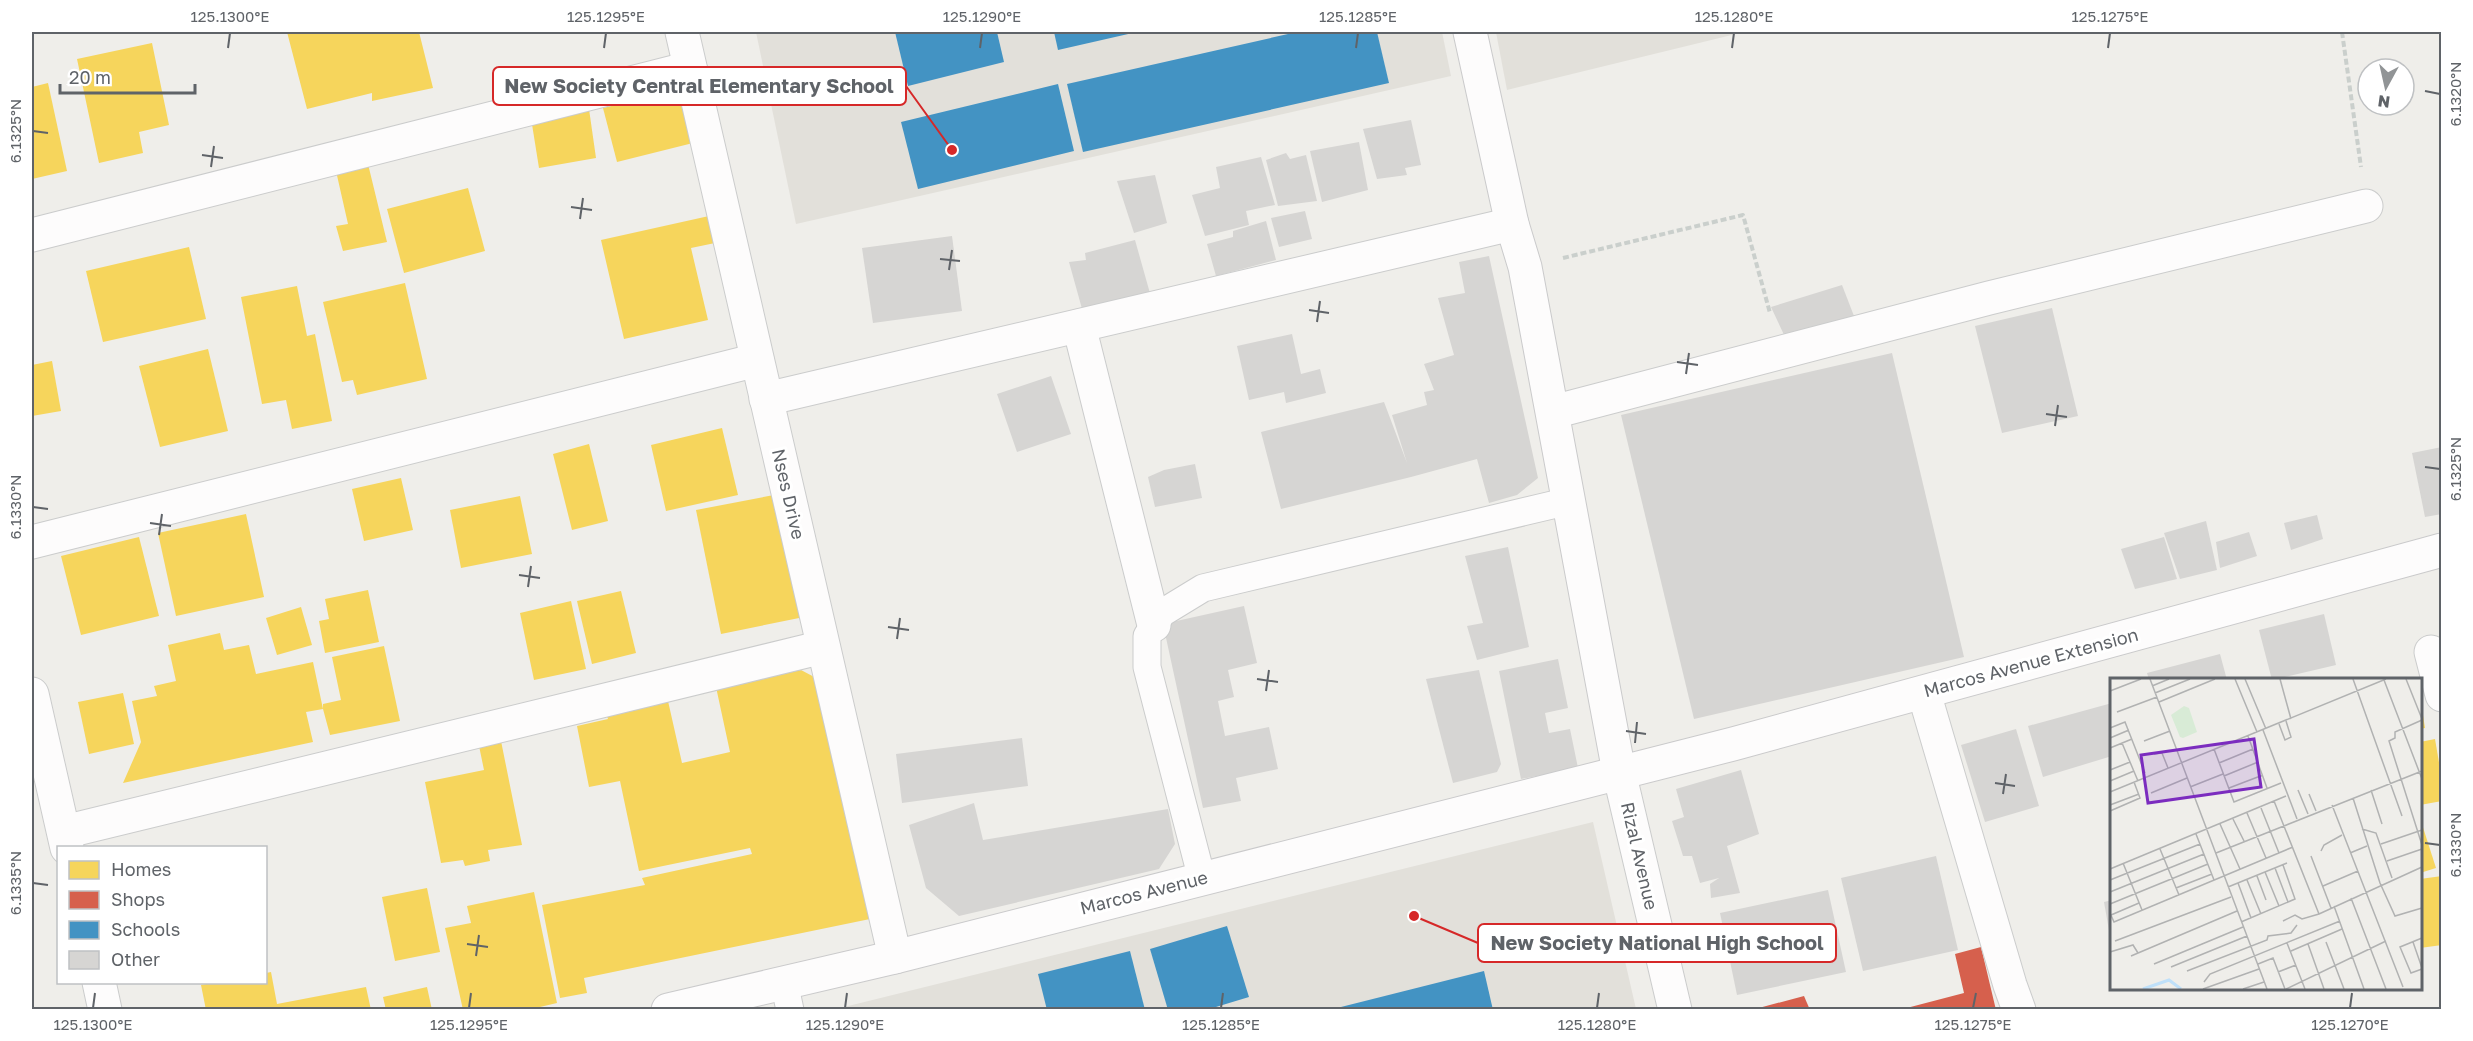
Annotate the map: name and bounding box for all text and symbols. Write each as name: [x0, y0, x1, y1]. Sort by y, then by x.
text: 125.1300°E: [191, 7, 269, 25]
text: 125.1295°E: [567, 7, 645, 25]
text: 125.1290°E: [943, 7, 1021, 25]
text: 125.1285°E: [1319, 7, 1397, 25]
text: 125.1280°E: [1695, 7, 1773, 25]
text: 125.1275°E: [2072, 7, 2148, 25]
scale bar: [60, 57, 195, 95]
north arrow: [2356, 57, 2416, 117]
text: 6.1320°N: [2446, 62, 2464, 126]
text: 20 m: [69, 66, 111, 88]
callout: New Society Central Elementary School: [493, 67, 906, 105]
text: New Society Central Elementary School: [504, 73, 894, 97]
text: N: [2376, 91, 2391, 113]
text: 6.1325°N: [6, 99, 24, 163]
text: 6.1325°N: [2446, 437, 2464, 501]
street label: Nses Drive: [768, 446, 810, 541]
text: 6.1330°N: [6, 475, 24, 539]
street label: Marcos Avenue Extension: [1921, 623, 2141, 701]
inset map: [2110, 678, 2422, 990]
street label: Rizal Avenue: [1617, 800, 1663, 912]
text: 6.1330°N: [2446, 813, 2464, 877]
legend: [57, 846, 267, 984]
text: 6.1335°N: [6, 851, 24, 915]
text: Homes: [111, 858, 171, 880]
street label: Marcos Avenue: [1078, 866, 1210, 919]
text: Shops: [111, 888, 165, 910]
text: Schools: [111, 918, 180, 940]
callout: New Society National High School: [1478, 924, 1836, 962]
text: New Society National High School: [1490, 930, 1824, 954]
text: Other: [111, 948, 160, 970]
text: 125.1300°E: [54, 1015, 132, 1033]
text: 125.1295°E: [430, 1015, 508, 1033]
text: 125.1290°E: [806, 1015, 884, 1033]
text: 125.1285°E: [1182, 1015, 1260, 1033]
text: 125.1280°E: [1558, 1015, 1636, 1033]
text: 125.1275°E: [1935, 1015, 2011, 1033]
text: 125.1270°E: [2311, 1015, 2389, 1033]

